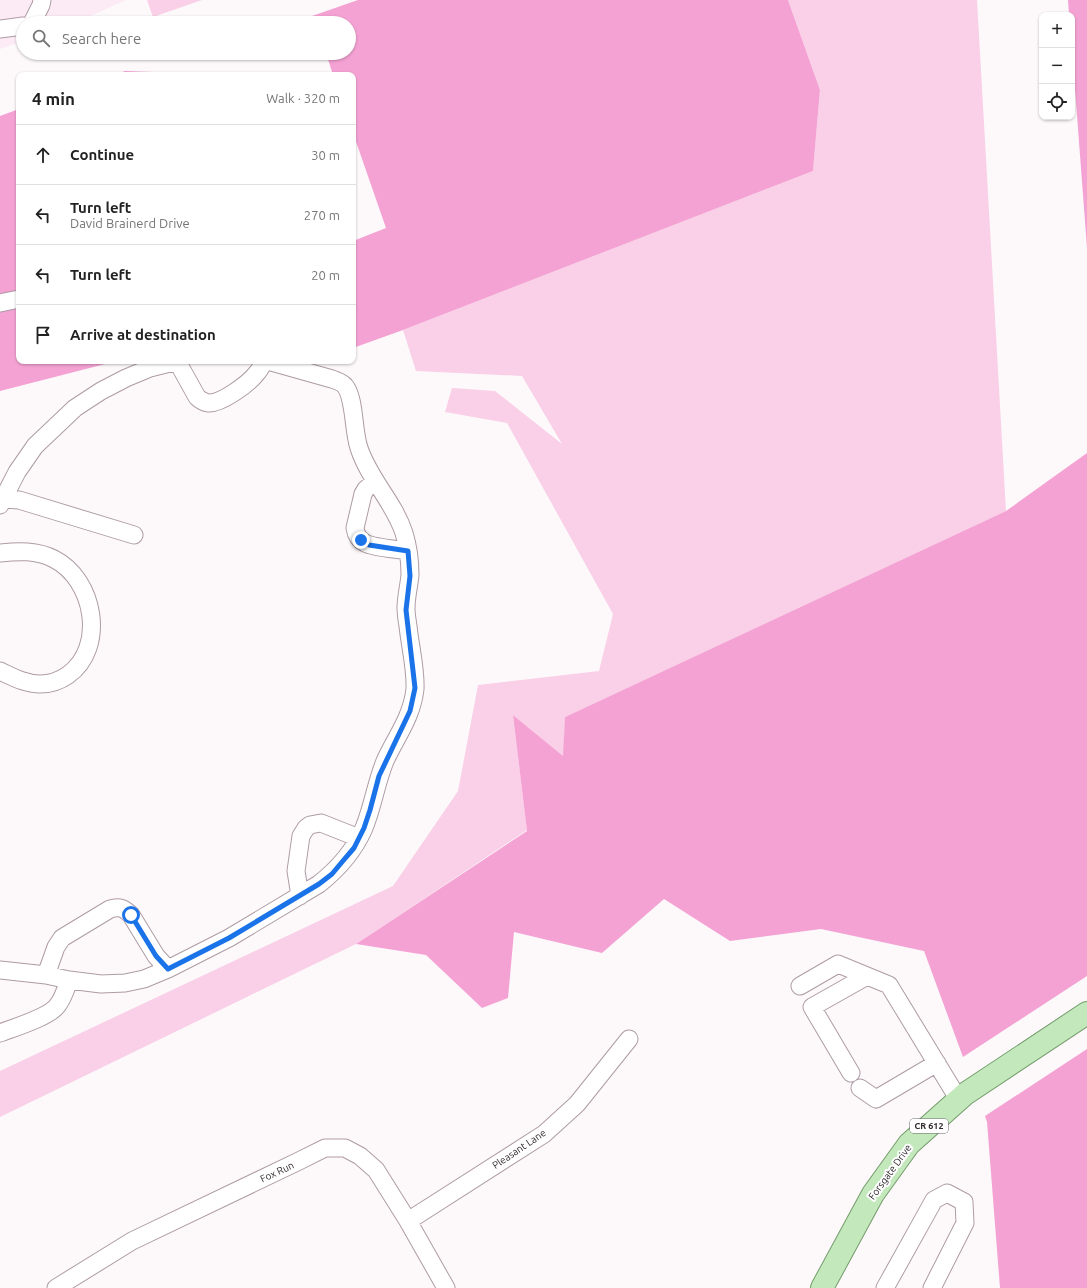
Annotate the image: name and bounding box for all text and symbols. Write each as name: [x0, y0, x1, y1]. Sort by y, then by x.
map controls: [1039, 12, 1075, 120]
button: +: [1039, 12, 1075, 48]
search box: [16, 16, 356, 60]
icon: search: [30, 27, 52, 49]
text: Search here: [62, 30, 141, 47]
button: −: [1039, 48, 1075, 84]
button: locate: [1039, 84, 1075, 120]
text: 4 min: [32, 89, 75, 108]
text: Walk · 320 m: [266, 91, 340, 105]
icon: ahead: [32, 144, 54, 166]
text: Continue: [70, 146, 134, 163]
text: 30 m: [311, 148, 340, 162]
text: Turn left: [70, 199, 131, 216]
icon: left: [32, 204, 54, 226]
text: 270 m: [304, 208, 340, 222]
text: David Brainerd Drive: [70, 216, 190, 230]
icon: left: [32, 264, 54, 286]
text: Turn left: [70, 266, 131, 283]
text: 20 m: [311, 268, 340, 282]
icon: arrive: [32, 324, 54, 346]
text: Arrive at destination: [70, 326, 216, 343]
route end: [352, 531, 370, 549]
route start: [122, 906, 140, 924]
road number: CR 612: [910, 1119, 948, 1133]
street label: Pleasant Lane: [490, 1127, 548, 1171]
street label: Forsgate Drive: [866, 1142, 914, 1202]
street label: Fox Run: [258, 1159, 296, 1185]

